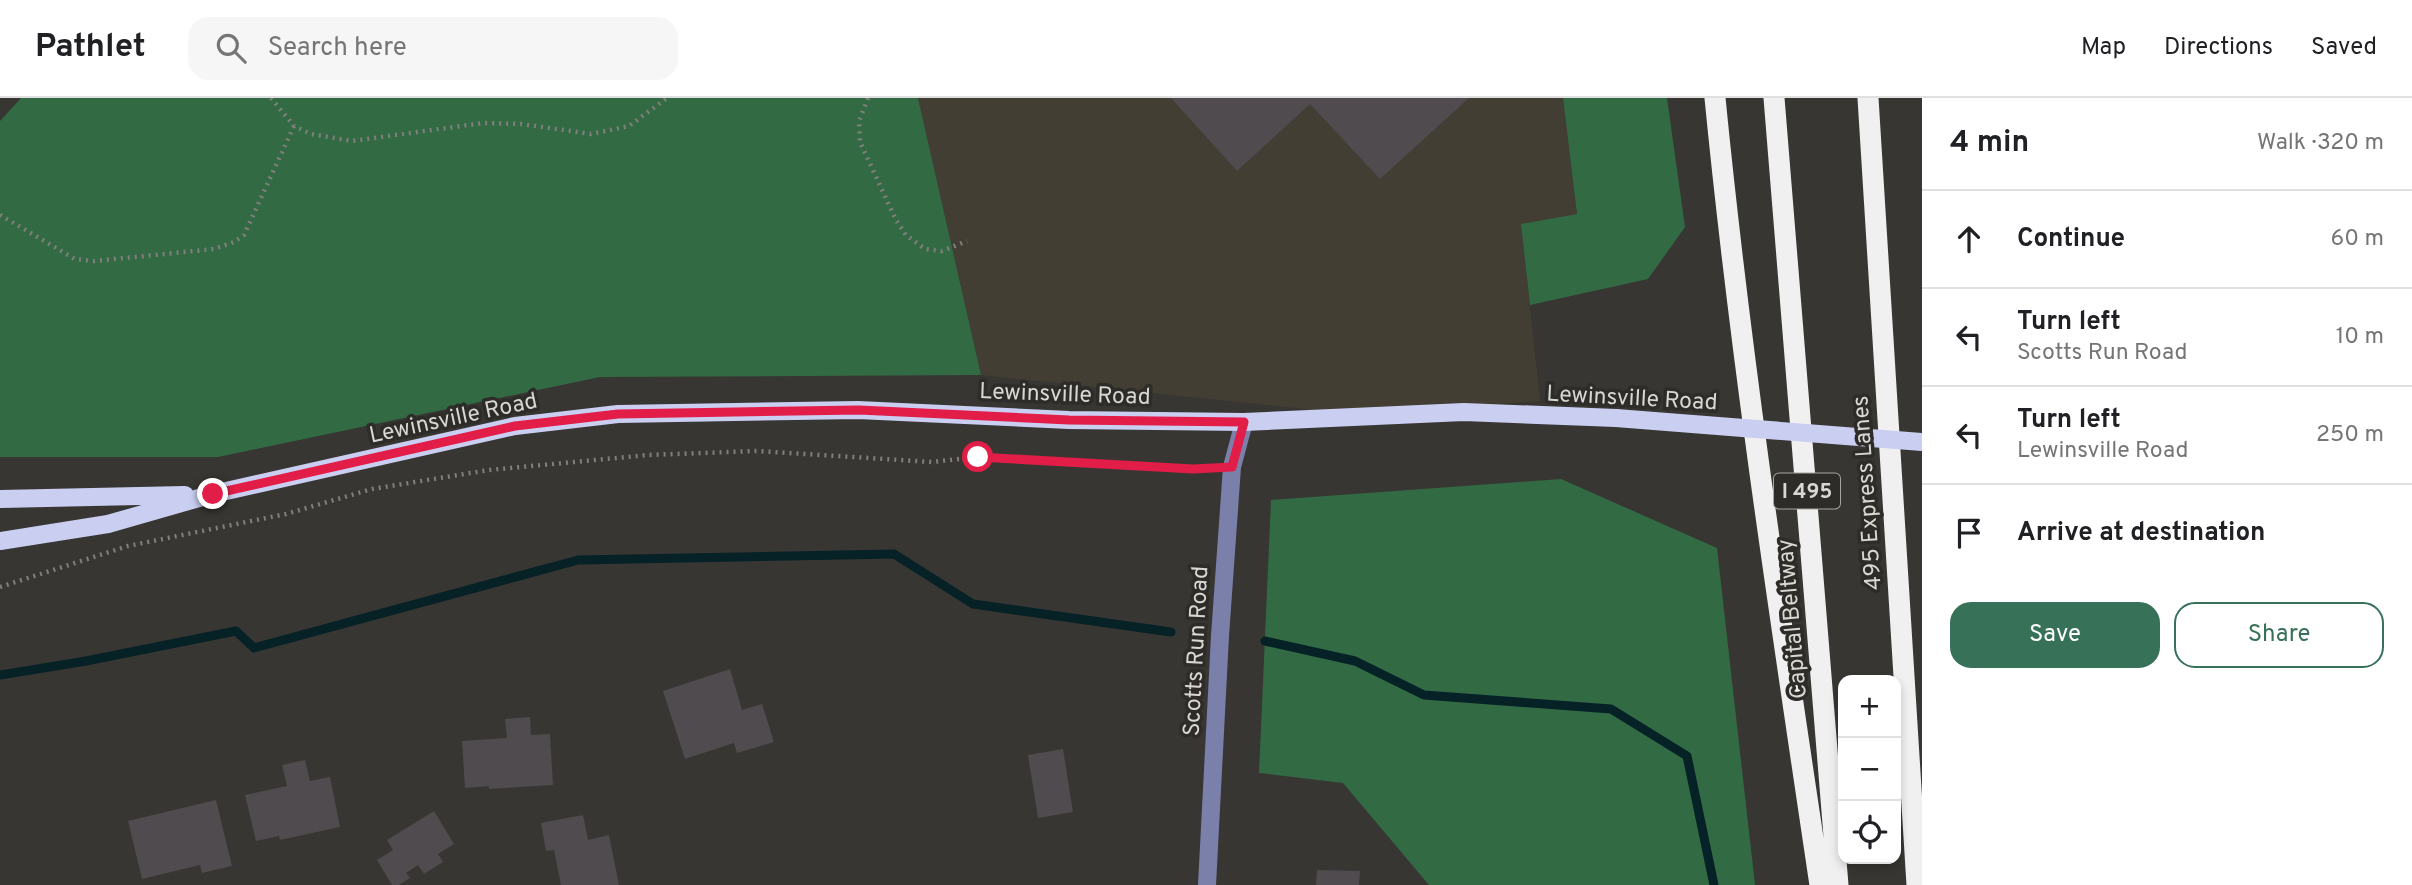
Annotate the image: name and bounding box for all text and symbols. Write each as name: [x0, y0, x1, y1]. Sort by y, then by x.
search box: [188, 17, 678, 80]
text: Pathlet: [35, 27, 146, 69]
icon: search: [212, 29, 250, 67]
text: Search here: [268, 32, 407, 65]
text: Map: [2081, 33, 2126, 63]
text: Directions: [2164, 33, 2273, 63]
text: Saved: [2311, 33, 2377, 63]
text: 4 min: [1950, 125, 2029, 162]
text: Walk · 320 m: [2257, 129, 2384, 158]
icon: ahead: [1950, 220, 1988, 258]
text: Continue: [2017, 223, 2125, 256]
text: 60 m: [2331, 225, 2384, 254]
text: Turn left: [2017, 306, 2121, 339]
icon: left: [1950, 318, 1988, 356]
text: 10 m: [2336, 323, 2384, 352]
text: Scotts Run Road: [2017, 339, 2187, 368]
street label: Lewinsville Road: [979, 378, 1151, 413]
street label: Lewinsville Road: [1546, 381, 1718, 418]
street label: Lewinsville Road: [367, 387, 540, 451]
street label: 495 Express Lanes: [1847, 395, 1890, 591]
text: Turn left: [2017, 404, 2121, 437]
icon: left: [1950, 416, 1988, 454]
text: 250 m: [2316, 421, 2384, 450]
text: Lewinsville Road: [2017, 437, 2188, 466]
route start: [962, 441, 993, 472]
road number: I 495: [1774, 474, 1840, 508]
route end: [197, 478, 228, 509]
icon: arrive: [1950, 514, 1988, 552]
text: Arrive at destination: [2017, 517, 2265, 550]
street label: Capital Beltway: [1772, 538, 1815, 700]
street label: Scotts Run Road: [1179, 565, 1216, 737]
button: Save: [1950, 602, 2160, 668]
button: Share: [2174, 602, 2384, 668]
map controls: [1838, 675, 1901, 864]
button: +: [1838, 675, 1901, 738]
button: −: [1838, 738, 1901, 801]
button: locate: [1838, 801, 1901, 864]

